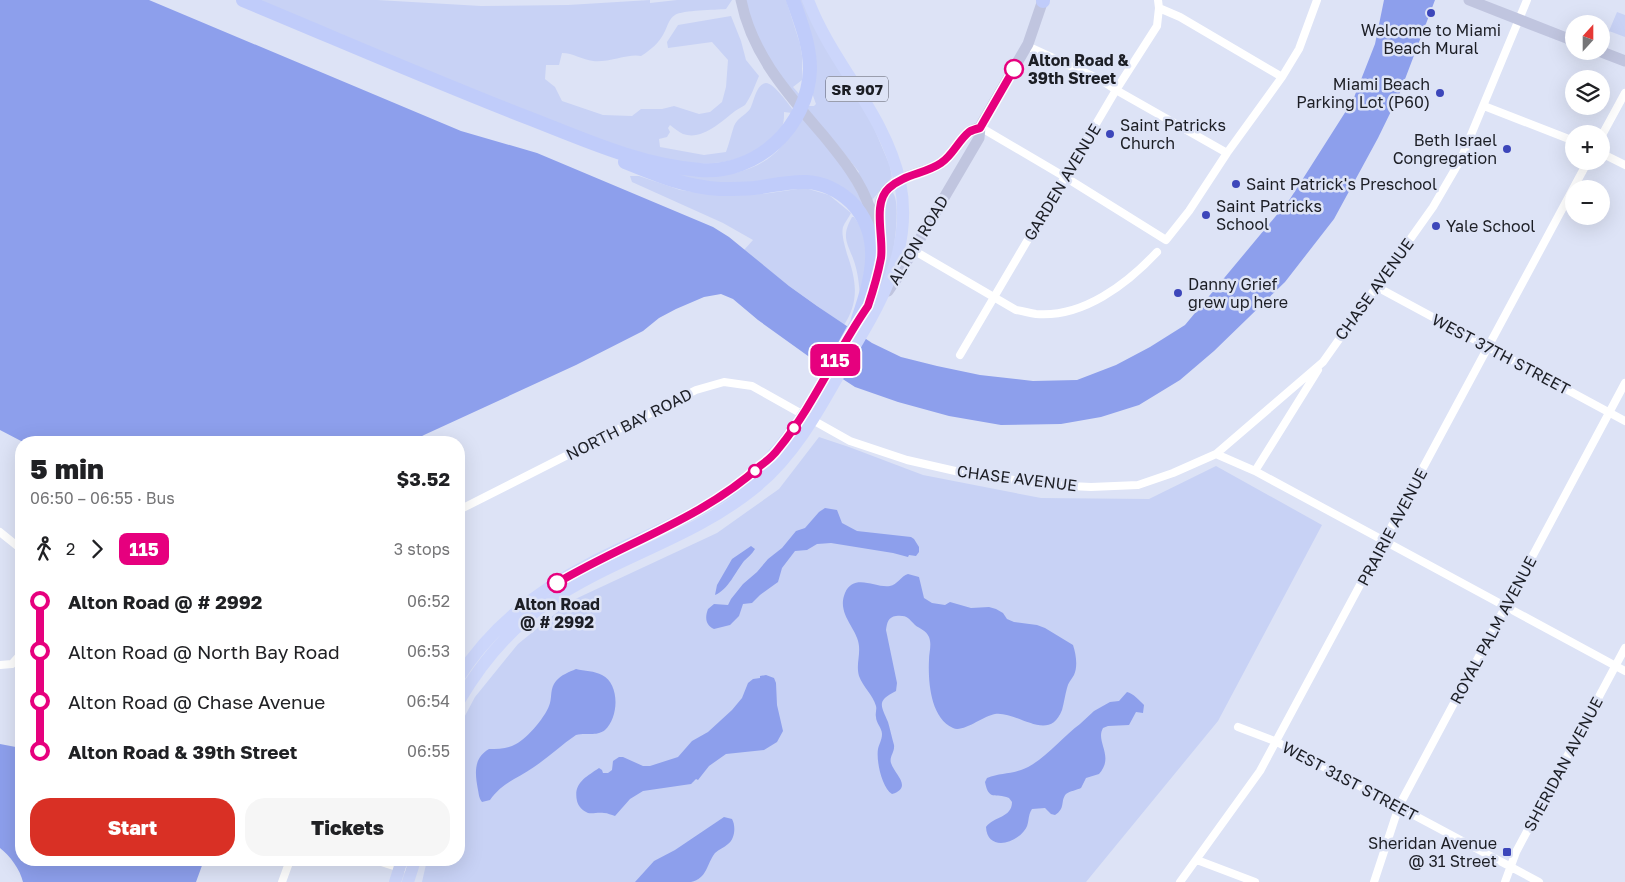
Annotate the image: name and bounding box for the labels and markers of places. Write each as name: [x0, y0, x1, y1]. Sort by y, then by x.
marker: Welcome to Miami Beach Mural: [1425, 7, 1437, 19]
place label: Welcome to Miami Beach Mural: [1361, 20, 1501, 58]
place label: Alton Road & 39th Street: [1028, 50, 1130, 88]
marker: Alton Road & 39th Street: [1004, 59, 1024, 79]
place label: Miami Beach Parking Lot (P60): [1296, 74, 1430, 112]
marker: Miami Beach Parking Lot (P60): [1434, 87, 1446, 99]
place label: Saint Patricks Church: [1120, 115, 1226, 153]
marker: Saint Patricks Church: [1104, 128, 1116, 140]
place label: Beth Israel Congregation: [1393, 130, 1497, 168]
marker: Beth Israel Congregation: [1501, 143, 1513, 155]
place label: Saint Patrick's Preschool: [1246, 174, 1437, 194]
marker: Saint Patrick's Preschool: [1230, 178, 1242, 190]
place label: Saint Patricks School: [1216, 196, 1322, 234]
marker: Saint Patricks School: [1200, 209, 1212, 221]
place label: Yale School: [1446, 216, 1535, 236]
marker: Yale School: [1430, 220, 1442, 232]
place label: Danny Grief grew up here: [1188, 274, 1288, 312]
marker: Danny Grief grew up here: [1172, 287, 1184, 299]
unlabelled marker: [787, 421, 801, 435]
unlabelled marker: [748, 464, 762, 478]
marker: Alton Road @ # 2992: [547, 573, 567, 593]
place label: Alton Road @ # 2992: [514, 594, 600, 632]
place label: Sheridan Avenue @ 31 Street: [1368, 833, 1497, 871]
marker: Sheridan Avenue @ 31 Street: [1501, 846, 1513, 858]

